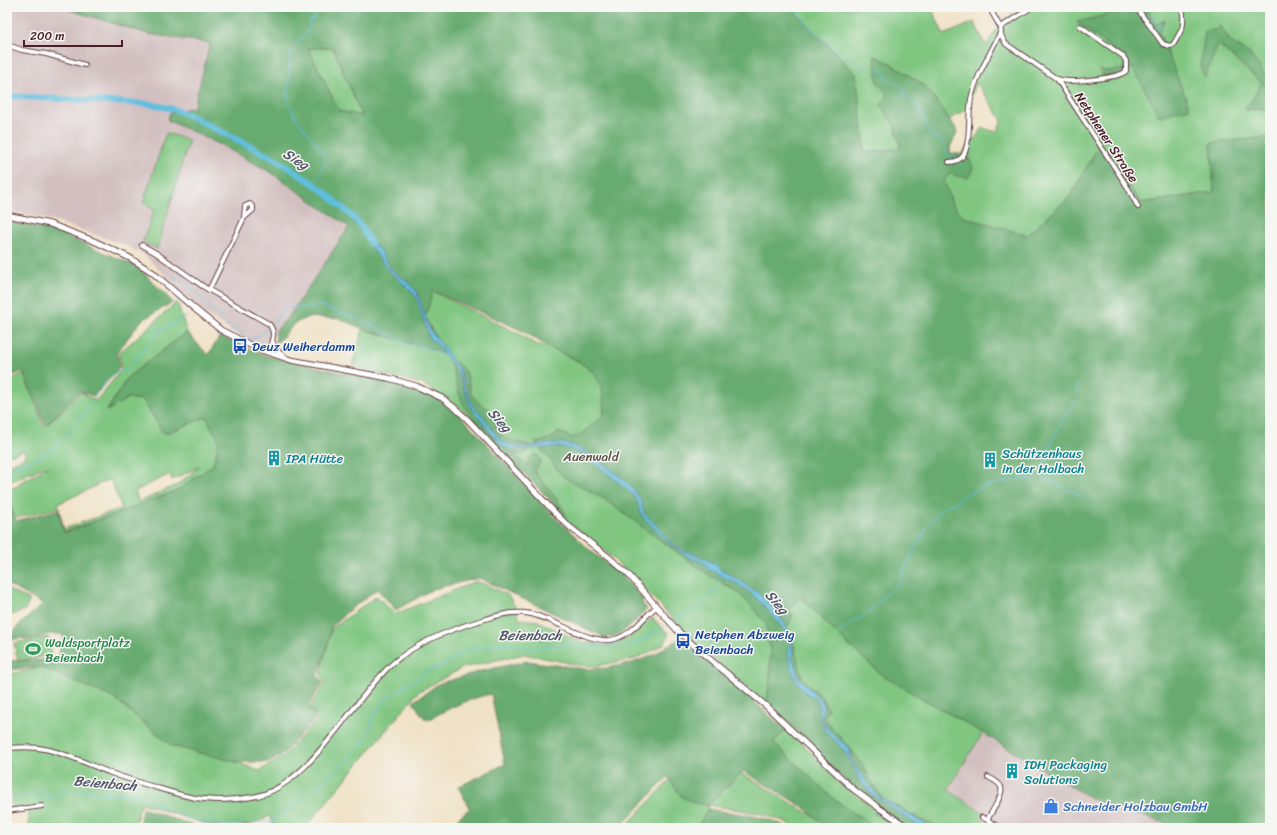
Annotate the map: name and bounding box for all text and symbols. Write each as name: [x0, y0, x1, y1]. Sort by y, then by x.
scale bar: [24, 22, 122, 48]
text: 200 m: [30, 25, 64, 47]
street label: Netphener Straße: [1068, 87, 1145, 188]
water label: Sieg: [278, 142, 315, 178]
place label: Deuz Weiherdamm: [252, 335, 355, 358]
bus stop icon: Deuz Weiherdamm: [231, 337, 249, 355]
water label: Sieg: [481, 402, 519, 440]
place label: Schützenhaus in der Halbach: [1002, 442, 1085, 480]
park label: Auenwald: [562, 445, 620, 468]
place label: IPA Hütte: [285, 447, 344, 470]
building icon: IPA Hütte: [265, 449, 283, 467]
building icon: Schützenhaus in der Halbach: [981, 451, 999, 469]
water label: Sieg: [758, 584, 796, 622]
water label: Beienbach: [498, 623, 563, 648]
place label: Netphen Abzweig Beienbach: [695, 623, 795, 661]
place label: Waldsportplatz Beienbach: [45, 631, 131, 669]
bus stop icon: Netphen Abzweig Beienbach: [674, 632, 692, 650]
sports icon: Waldsportplatz Beienbach: [24, 640, 42, 658]
place label: IDH Packaging Solutions: [1023, 753, 1108, 791]
building icon: IDH Packaging Solutions: [1003, 762, 1021, 780]
water label: Beienbach: [72, 768, 139, 799]
place label: Schneider Holzbau GmbH: [1063, 795, 1208, 818]
shop icon: Schneider Holzbau GmbH: [1042, 797, 1060, 815]

